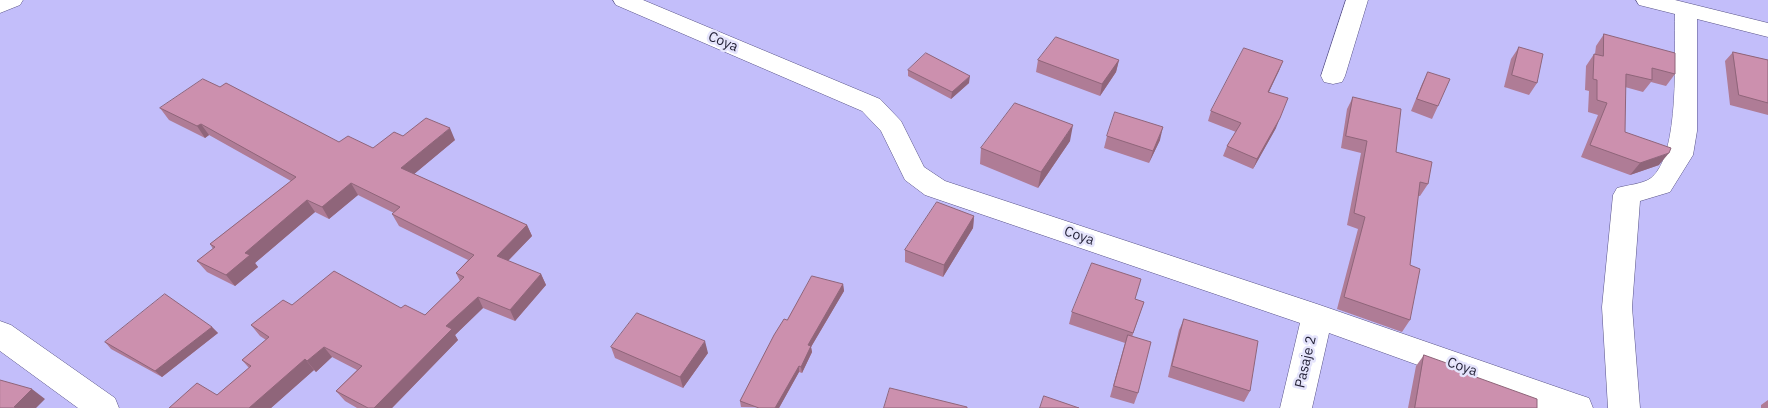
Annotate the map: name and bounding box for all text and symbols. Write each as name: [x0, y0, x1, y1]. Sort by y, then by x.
street label: Coya: [706, 28, 740, 56]
street label: Coya: [1062, 223, 1096, 249]
street label: Pasaje 2: [1292, 334, 1320, 390]
street label: Coya: [1445, 354, 1479, 380]

